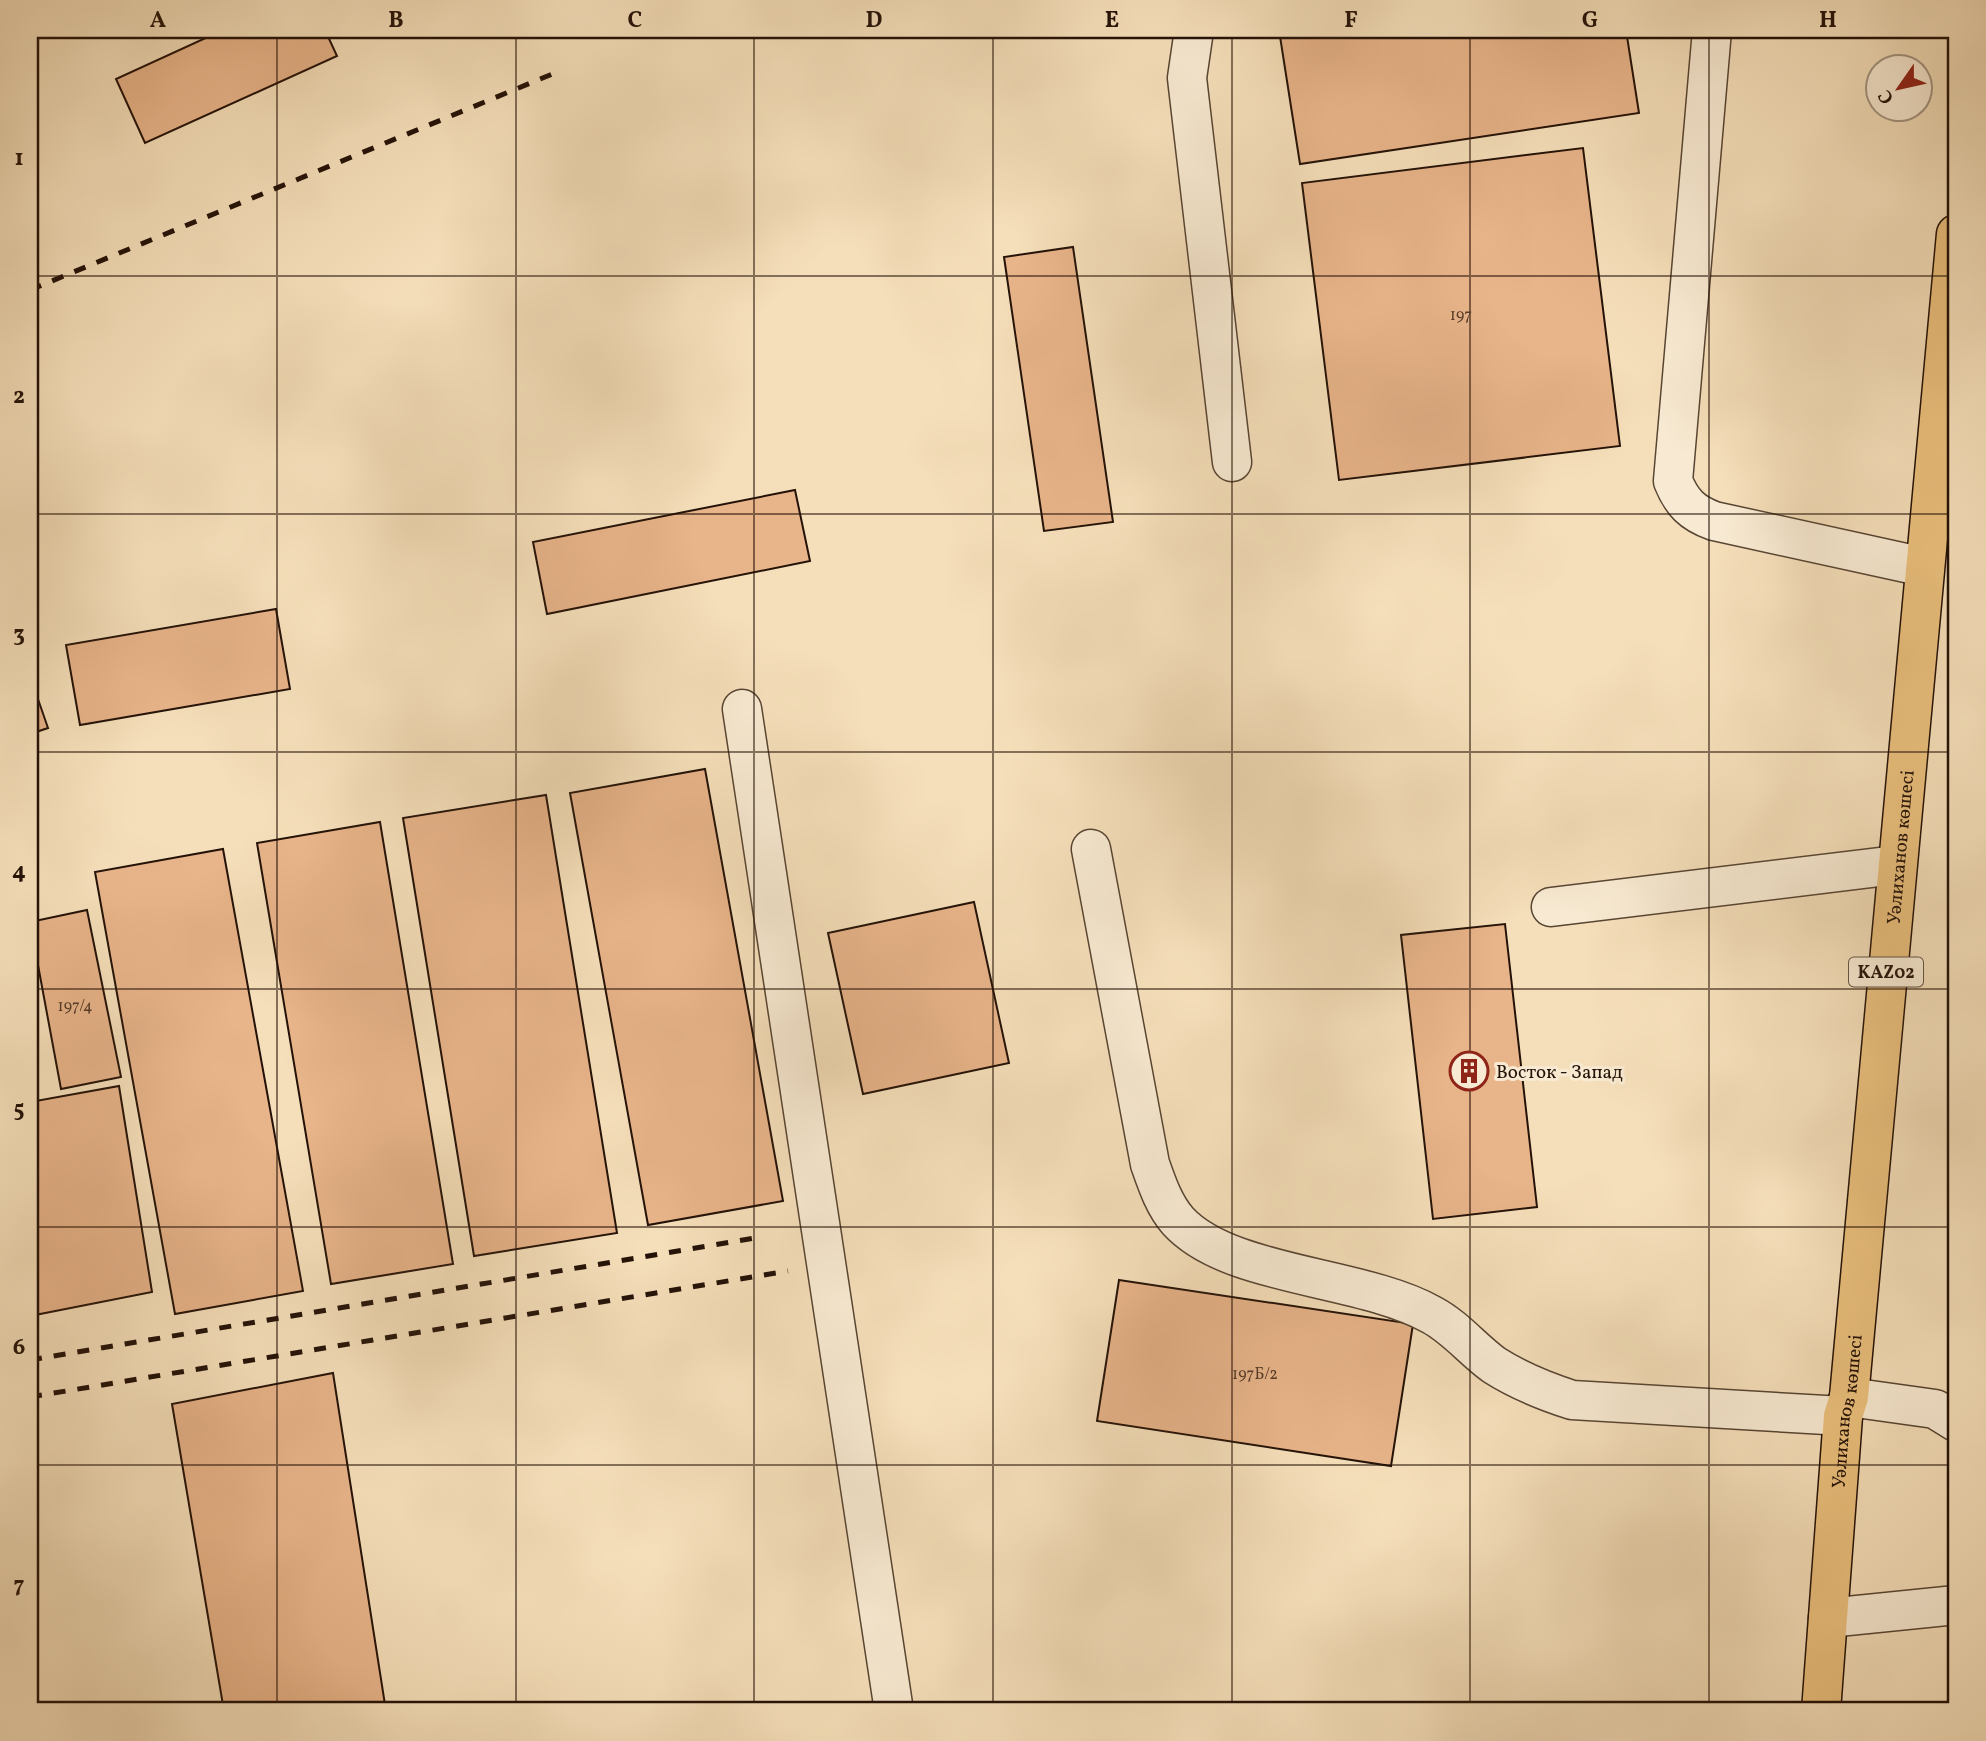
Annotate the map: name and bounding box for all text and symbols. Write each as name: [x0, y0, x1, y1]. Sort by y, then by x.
text: A: [150, 5, 166, 37]
text: B: [388, 5, 404, 37]
text: C: [628, 5, 642, 37]
text: D: [866, 5, 883, 37]
text: E: [1105, 5, 1119, 37]
text: F: [1344, 5, 1358, 37]
text: G: [1582, 5, 1598, 37]
text: H: [1819, 5, 1837, 37]
north arrow: [1864, 52, 1934, 122]
text: С: [1872, 84, 1901, 109]
text: 1: [14, 143, 24, 175]
house number: 197: [1450, 305, 1472, 327]
text: 2: [13, 381, 25, 413]
text: 3: [13, 619, 25, 651]
street label: Уәлиханов көшесі: [1882, 769, 1922, 926]
text: 4: [12, 856, 26, 888]
road number: KАZ02: [1849, 958, 1923, 987]
house number: 197/4: [58, 996, 92, 1018]
building icon: Восток - Запад: [1448, 1050, 1490, 1092]
place label: Восток - Запад: [1496, 1060, 1623, 1086]
text: 5: [13, 1094, 25, 1126]
text: 6: [13, 1332, 25, 1364]
street label: Уәлиханов көшесі: [1827, 1333, 1870, 1489]
house number: 197Б/2: [1232, 1364, 1278, 1386]
text: 7: [14, 1570, 25, 1602]

